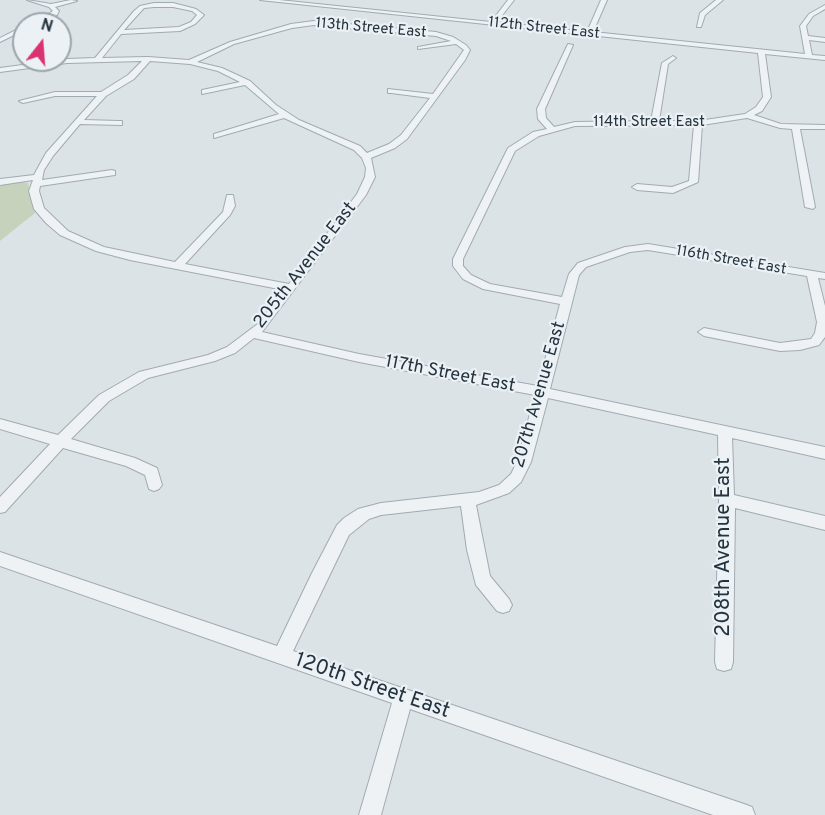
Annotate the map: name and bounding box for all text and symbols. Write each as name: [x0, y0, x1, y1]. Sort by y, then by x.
north arrow: [12, 12, 72, 72]
street label: 112th Street East: [487, 14, 601, 44]
text: N: [38, 15, 55, 38]
street label: 113th Street East: [315, 15, 427, 43]
street label: 114th Street East: [593, 114, 705, 132]
street label: 205th Avenue East: [250, 199, 362, 333]
street label: 116th Street East: [674, 242, 788, 280]
street label: 207th Avenue East: [509, 319, 571, 471]
street label: 117th Street East: [383, 352, 517, 398]
street label: 208th Avenue East: [712, 457, 738, 637]
street label: 120th Street East: [291, 649, 453, 725]

